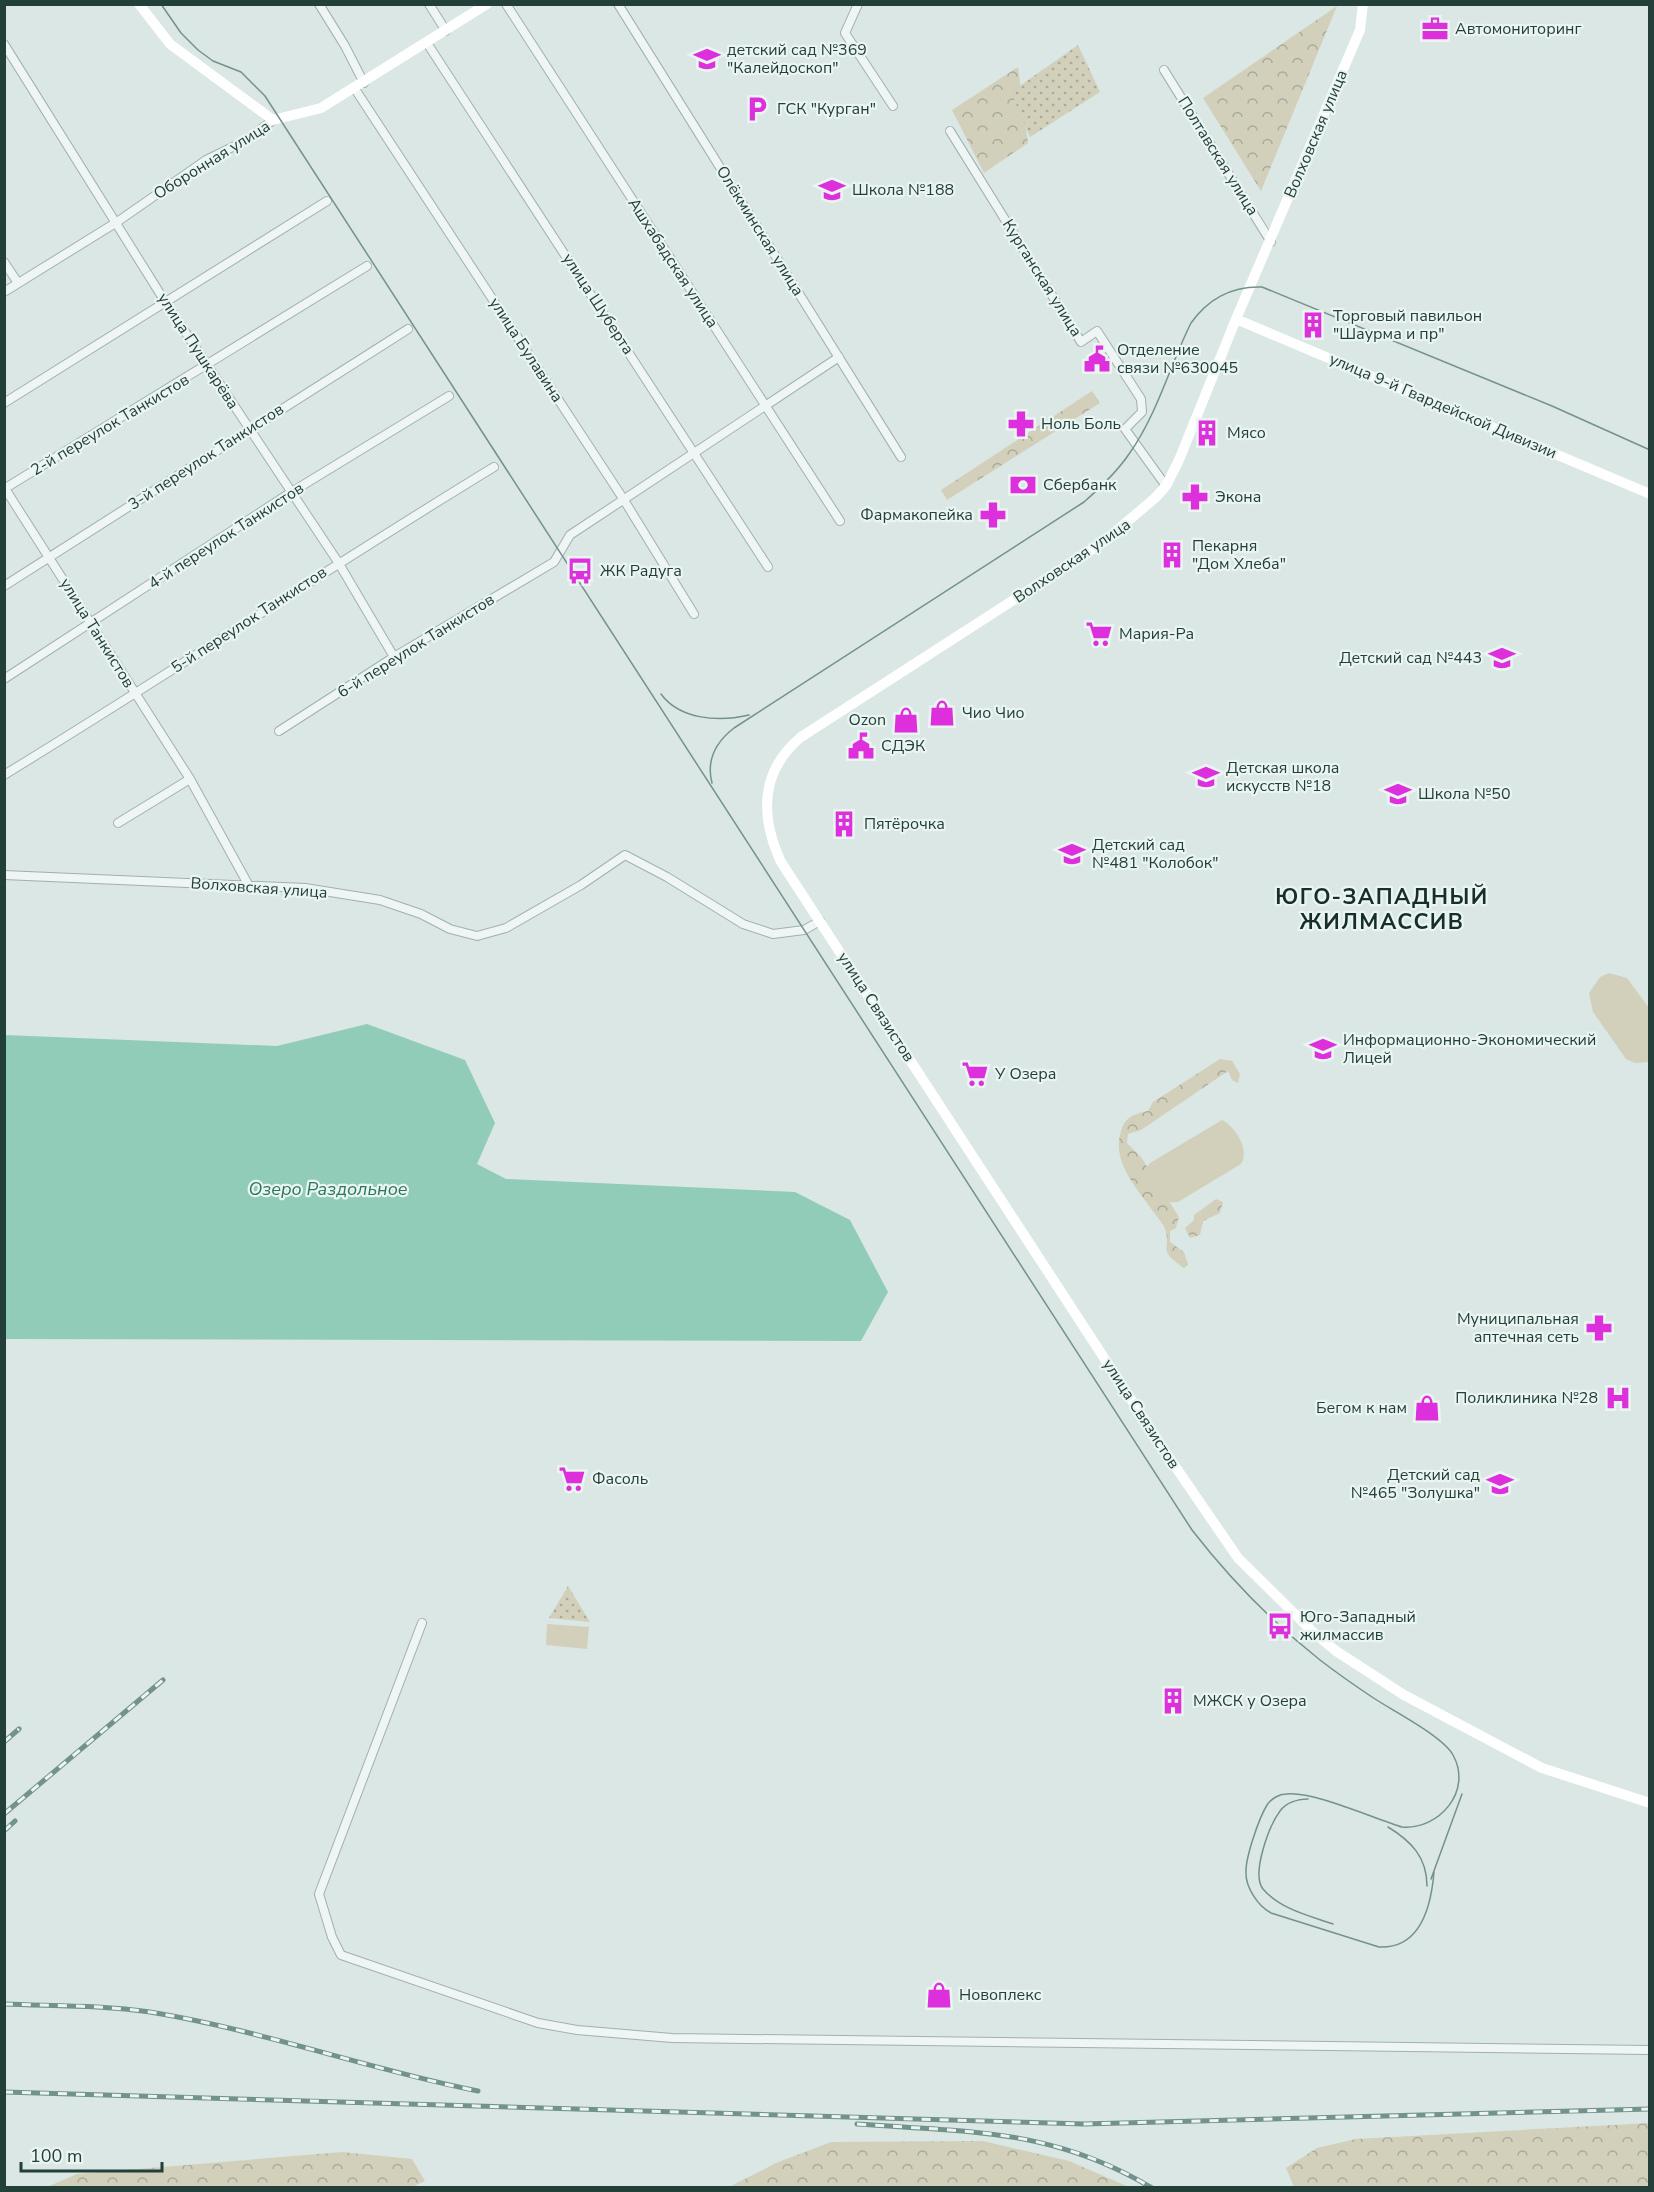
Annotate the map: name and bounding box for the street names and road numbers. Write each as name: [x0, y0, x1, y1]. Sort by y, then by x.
street label: Волховская улица: [1279, 67, 1353, 201]
street label: Полтавская улица: [1172, 92, 1264, 220]
street label: Оборонная улица: [149, 115, 275, 205]
street label: Олёкминская улица: [711, 162, 809, 300]
street label: Ашхабадская улица: [623, 194, 723, 332]
street label: Курганская улица: [997, 215, 1087, 341]
street label: улица Шуберта: [557, 249, 639, 359]
street label: улица Пушкарёва: [152, 289, 244, 413]
street label: улица Булавина: [484, 293, 568, 407]
street label: улица 9-й Гвардейской Дивизии: [1326, 348, 1560, 464]
street label: 2-й переулок Танкистов: [27, 369, 194, 481]
street label: 3-й переулок Танкистов: [124, 398, 288, 516]
street label: 4-й переулок Танкистов: [144, 477, 308, 595]
street label: Волховская улица: [1009, 514, 1135, 608]
street label: 5-й переулок Танкистов: [167, 561, 331, 679]
street label: улица Танкистов: [54, 574, 140, 692]
street label: 6-й переулок Танкистов: [333, 589, 499, 703]
street label: Волховская улица: [190, 872, 328, 904]
street label: улица Связистов: [832, 948, 920, 1066]
street label: улица Связистов: [1097, 1355, 1185, 1473]

